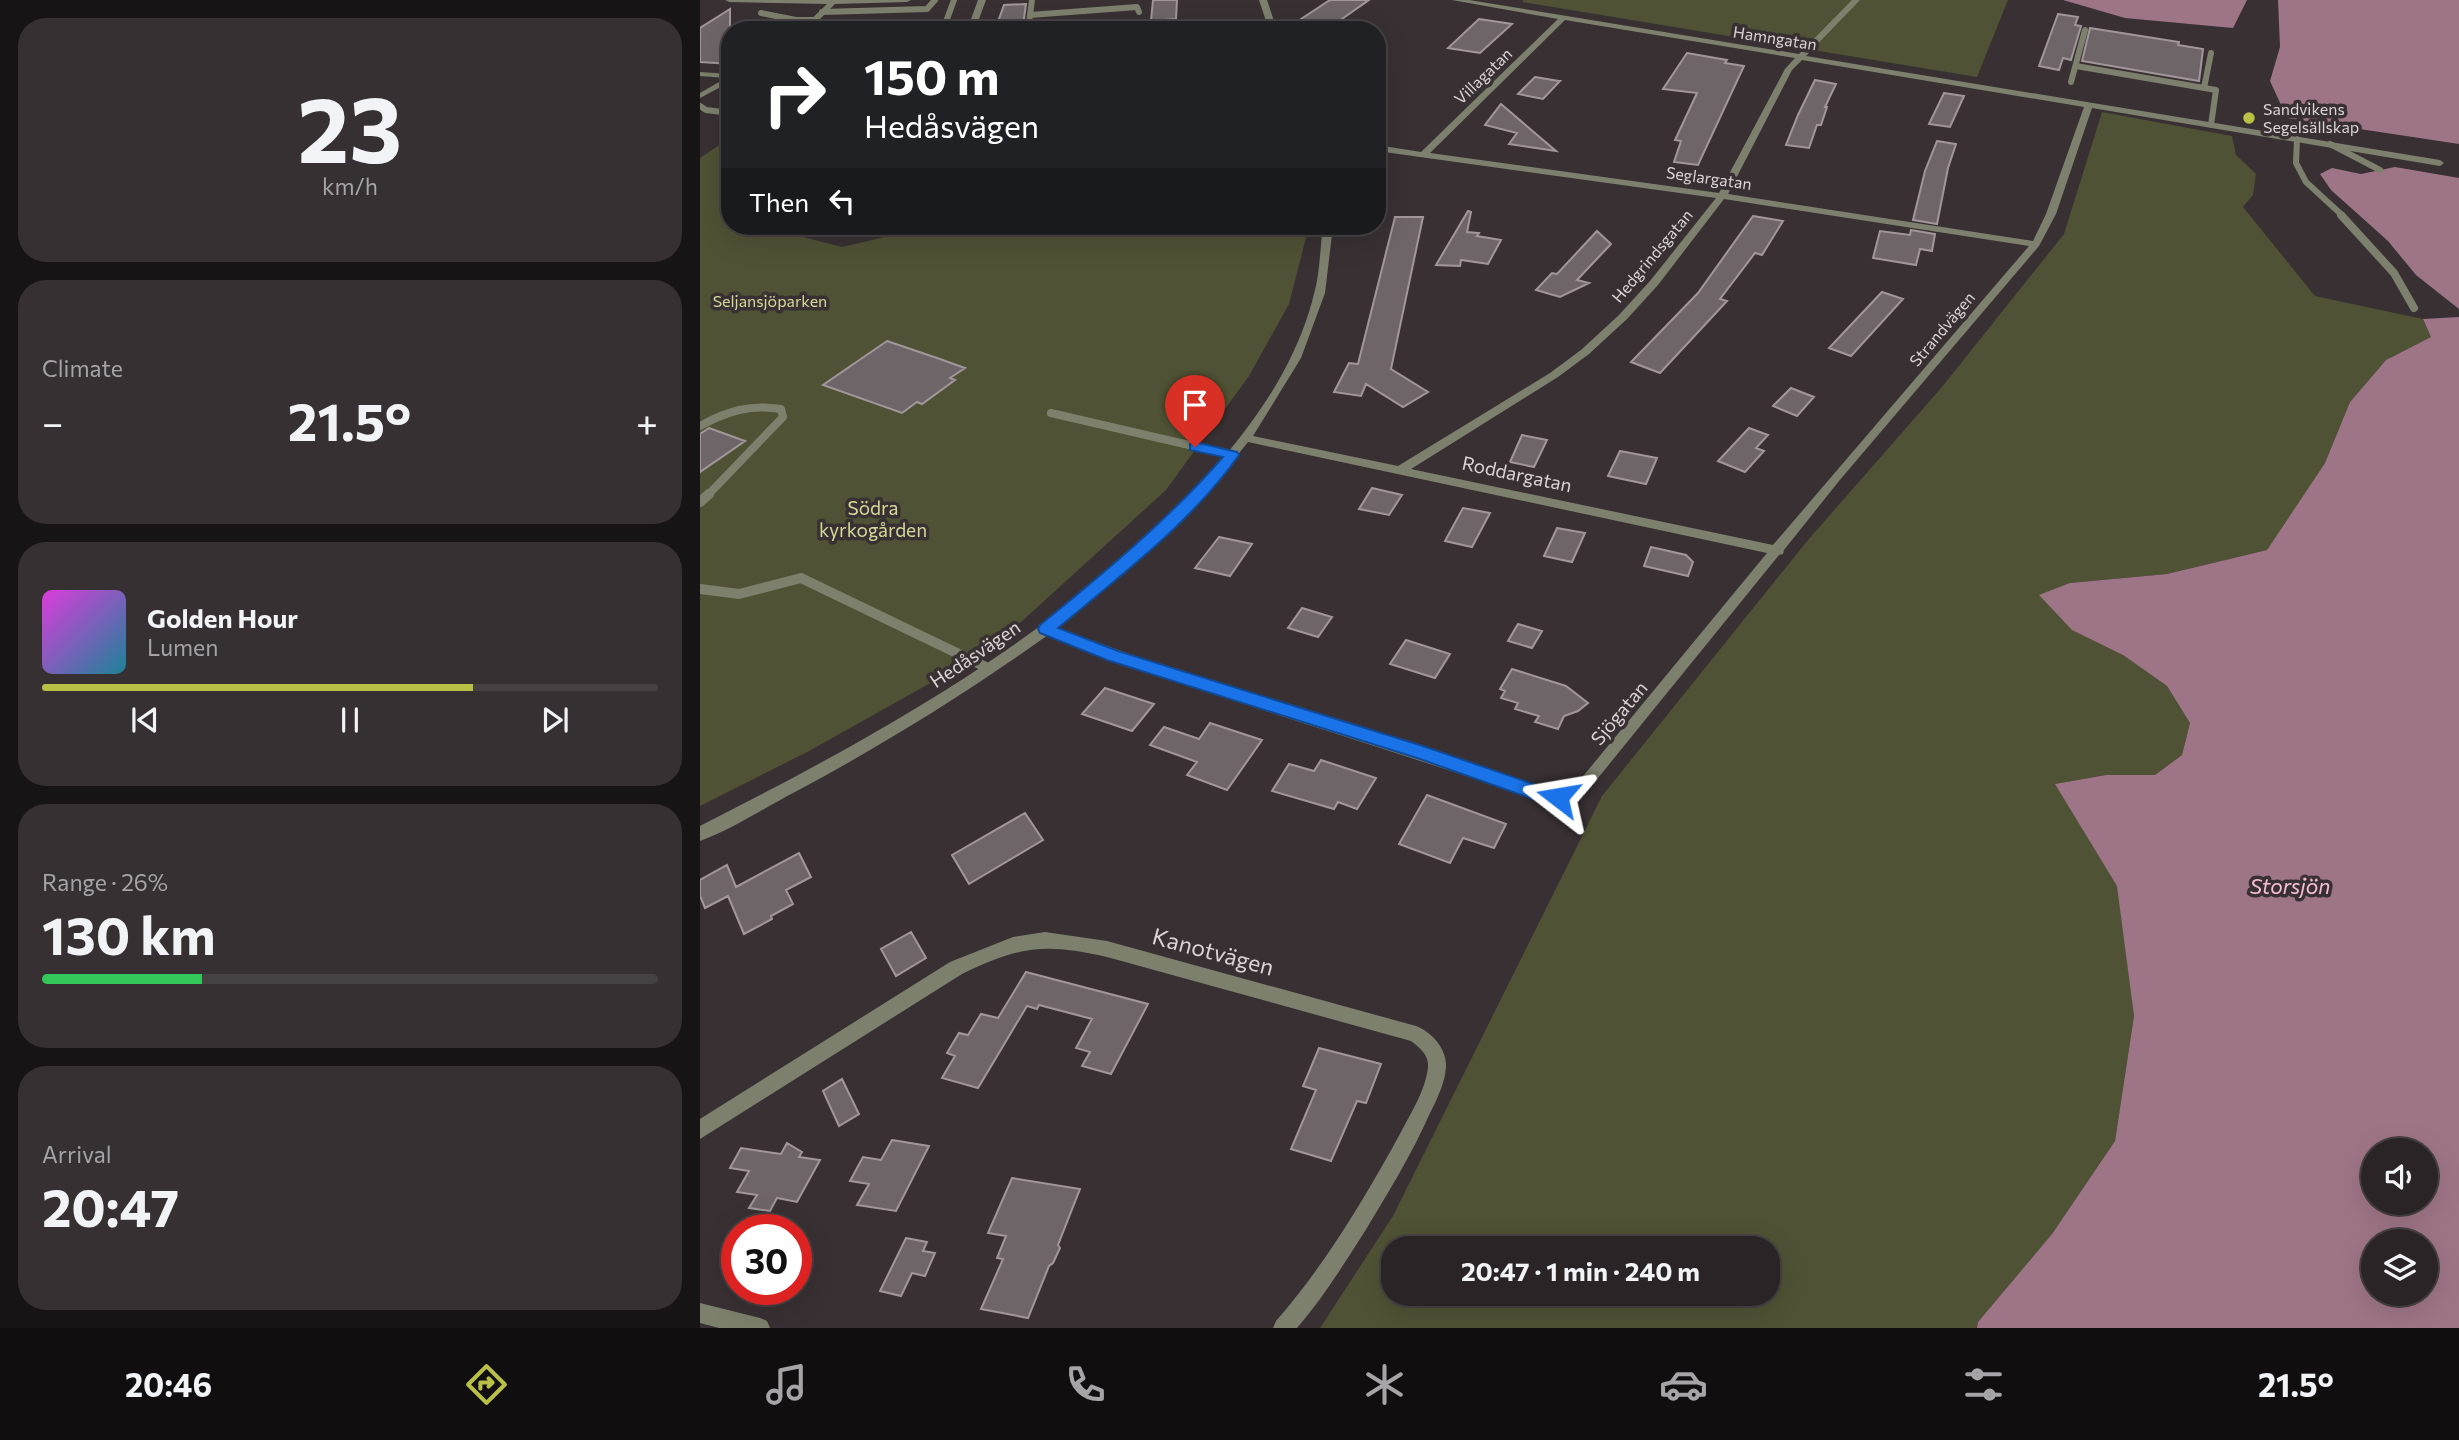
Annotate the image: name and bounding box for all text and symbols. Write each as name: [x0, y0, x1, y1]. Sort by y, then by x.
street label: Hamngatan: [1732, 22, 1818, 53]
street label: Villagatan: [1450, 44, 1515, 108]
text: 150 m: [864, 45, 999, 105]
icon: right: [749, 49, 840, 140]
text: 23: [298, 70, 402, 182]
place label: Sandvikens Segelsällskap: [2263, 99, 2359, 136]
text: Hedåsvägen: [864, 105, 1039, 145]
marker: Sandvikens Segelsällskap: [2241, 110, 2257, 126]
street label: Seglargatan: [1665, 162, 1753, 193]
text: km/h: [322, 172, 378, 200]
icon: left: [823, 182, 861, 220]
text: Then: [749, 186, 809, 217]
street label: Hedgrindsgatan: [1607, 205, 1696, 306]
street label: Strandvägen: [1905, 288, 1978, 370]
park label: Seljansjöparken: [713, 291, 827, 310]
text: Climate: [42, 354, 123, 382]
pin: [1165, 375, 1225, 447]
icon: arrive: [1176, 386, 1214, 424]
text: 21.5°: [288, 388, 411, 452]
text: −: [42, 398, 64, 445]
text: +: [636, 398, 658, 445]
street label: Roddargatan: [1460, 451, 1574, 496]
park label: Södra kyrkogården: [819, 496, 927, 541]
text: Golden Hour: [147, 602, 298, 633]
street label: Hedåsvägen: [925, 615, 1024, 692]
text: Lumen: [147, 633, 218, 661]
street label: Sjögatan: [1585, 676, 1652, 749]
icon: previous: [126, 701, 164, 739]
icon: pause: [331, 701, 369, 739]
icon: next: [536, 701, 574, 739]
position arrow: [1521, 760, 1595, 834]
text: Range · 26%: [42, 868, 168, 896]
water label: Storsjön: [2250, 873, 2330, 898]
text: 130 km: [42, 902, 216, 966]
street label: Kanotvägen: [1149, 921, 1277, 981]
map controls: [2361, 1138, 2438, 1306]
button: sound: [2361, 1138, 2438, 1215]
text: Arrival: [42, 1140, 112, 1168]
text: 20:47: [42, 1174, 179, 1238]
speed limit sign: 30: [721, 1214, 812, 1305]
button: layers: [2361, 1229, 2438, 1306]
text: 20:47 · 1 min · 240 m: [1461, 1255, 1700, 1286]
icon: directions: [462, 1360, 511, 1409]
icon: music: [762, 1360, 811, 1409]
icon: phone: [1061, 1360, 1110, 1409]
icon: climate: [1360, 1360, 1409, 1409]
icon: car: [1659, 1360, 1708, 1409]
icon: filters: [1959, 1360, 2008, 1409]
text: 20:46: [125, 1364, 212, 1404]
text: 21.5°: [2258, 1364, 2334, 1404]

